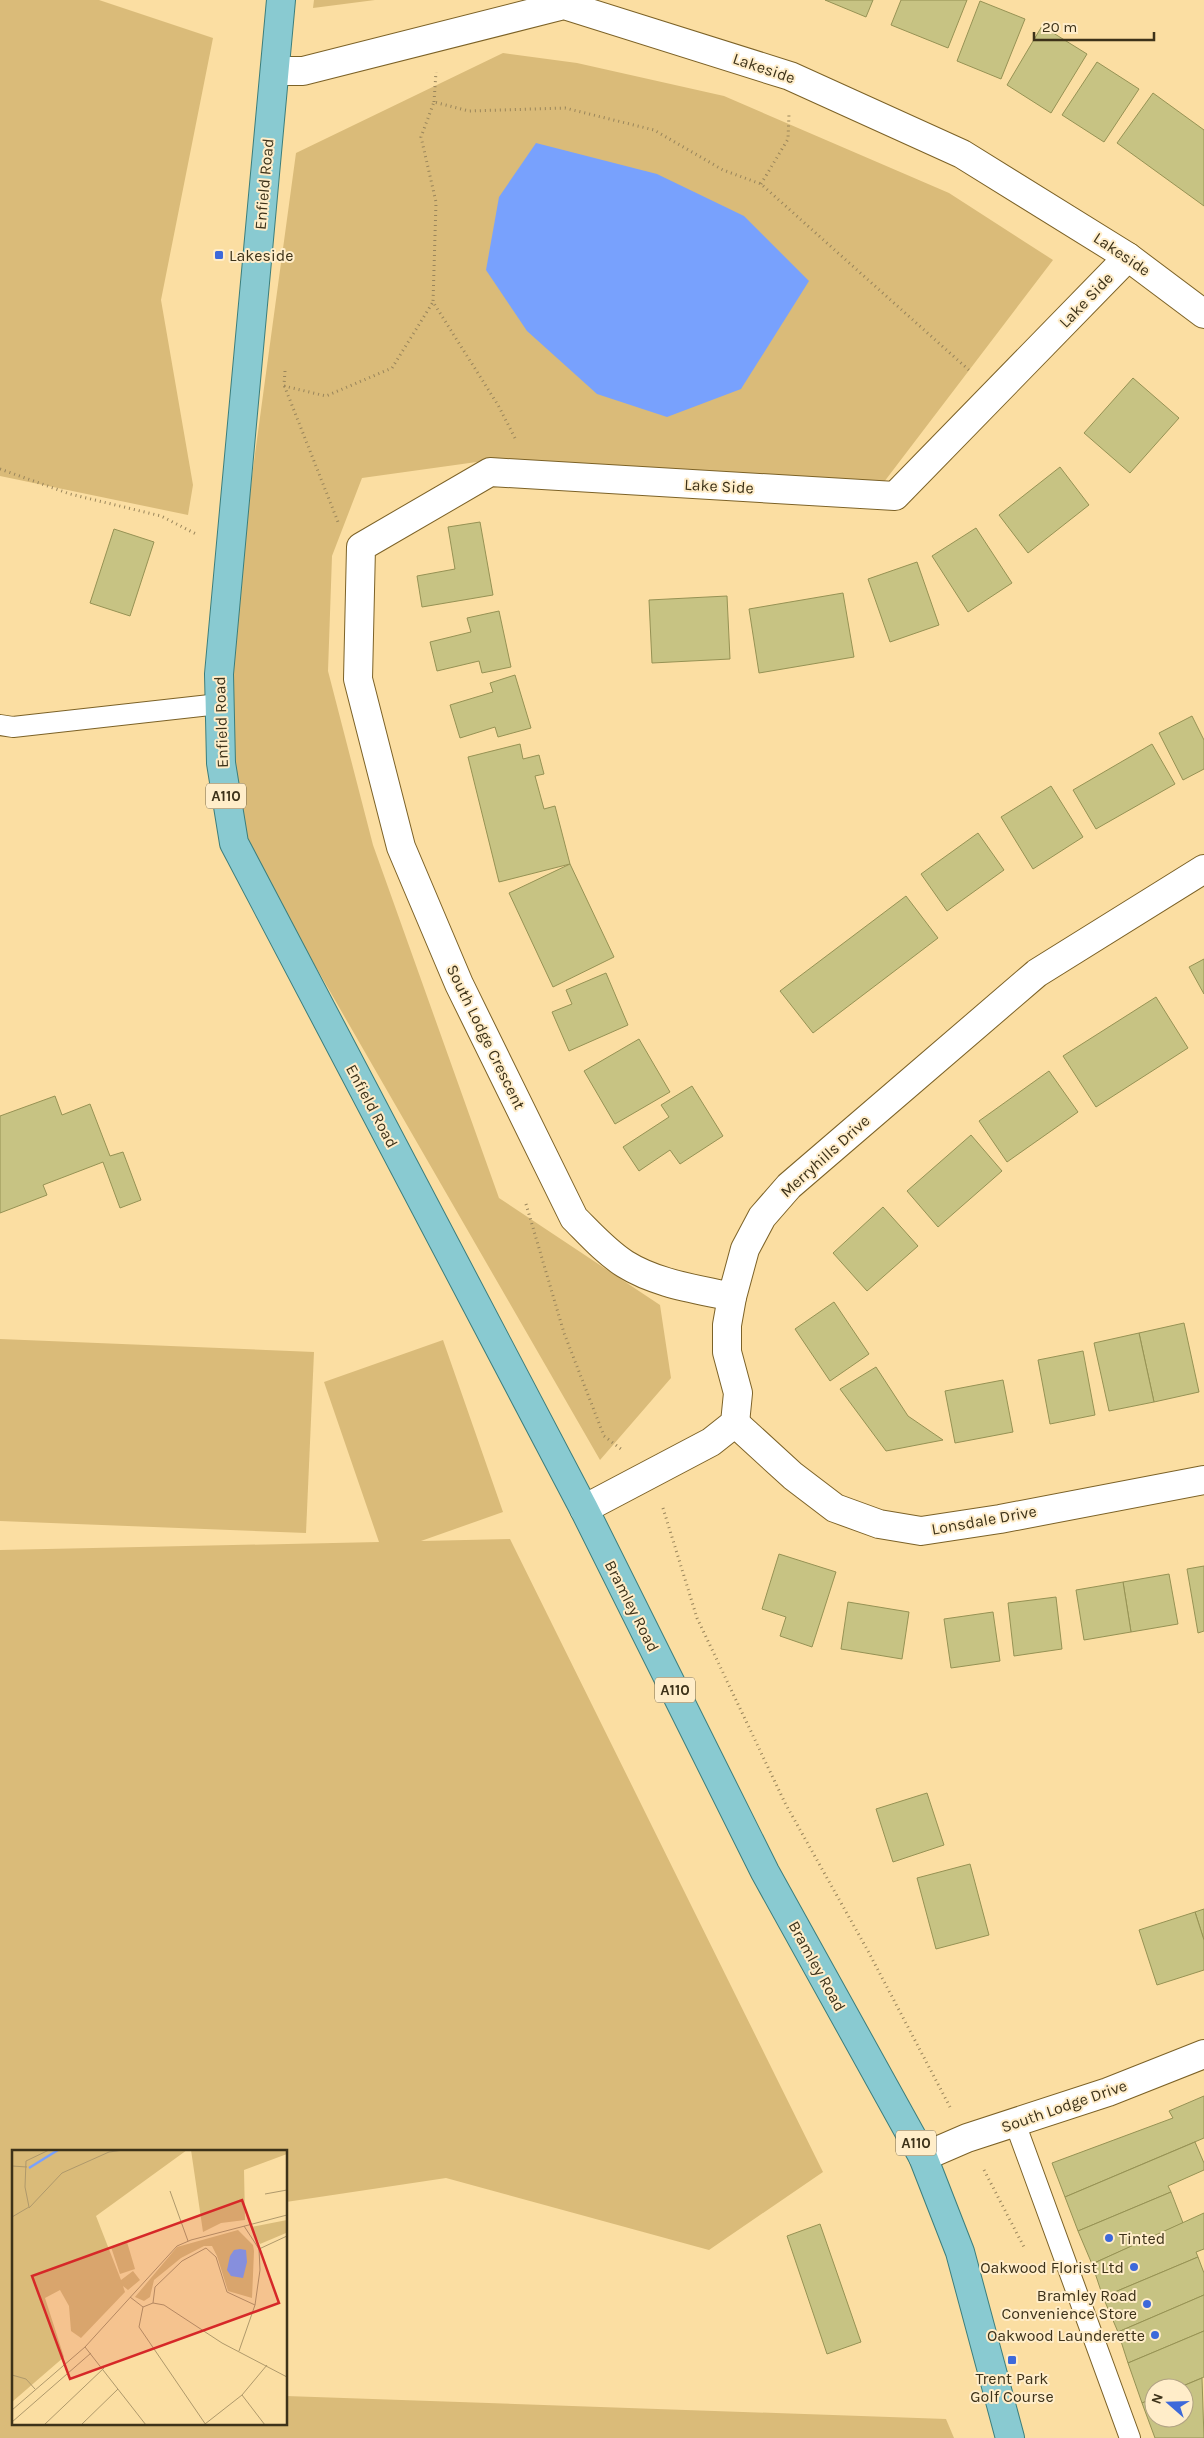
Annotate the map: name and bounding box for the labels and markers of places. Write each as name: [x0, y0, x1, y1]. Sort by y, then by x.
place label: Lakeside: [229, 246, 293, 265]
marker: Lakeside: [213, 249, 225, 261]
place label: Tinted: [1119, 2229, 1165, 2248]
marker: Tinted: [1103, 2232, 1115, 2244]
place label: Oakwood Florist Ltd: [980, 2258, 1124, 2277]
marker: Oakwood Florist Ltd: [1128, 2261, 1140, 2273]
place label: Bramley Road Convenience Store: [1002, 2286, 1137, 2323]
marker: Bramley Road Convenience Store: [1141, 2298, 1153, 2310]
place label: Oakwood Launderette: [987, 2326, 1145, 2345]
marker: Oakwood Launderette: [1149, 2329, 1161, 2341]
marker: Trent Park Golf Course: [1006, 2354, 1018, 2366]
place label: Trent Park Golf Course: [970, 2369, 1054, 2406]

